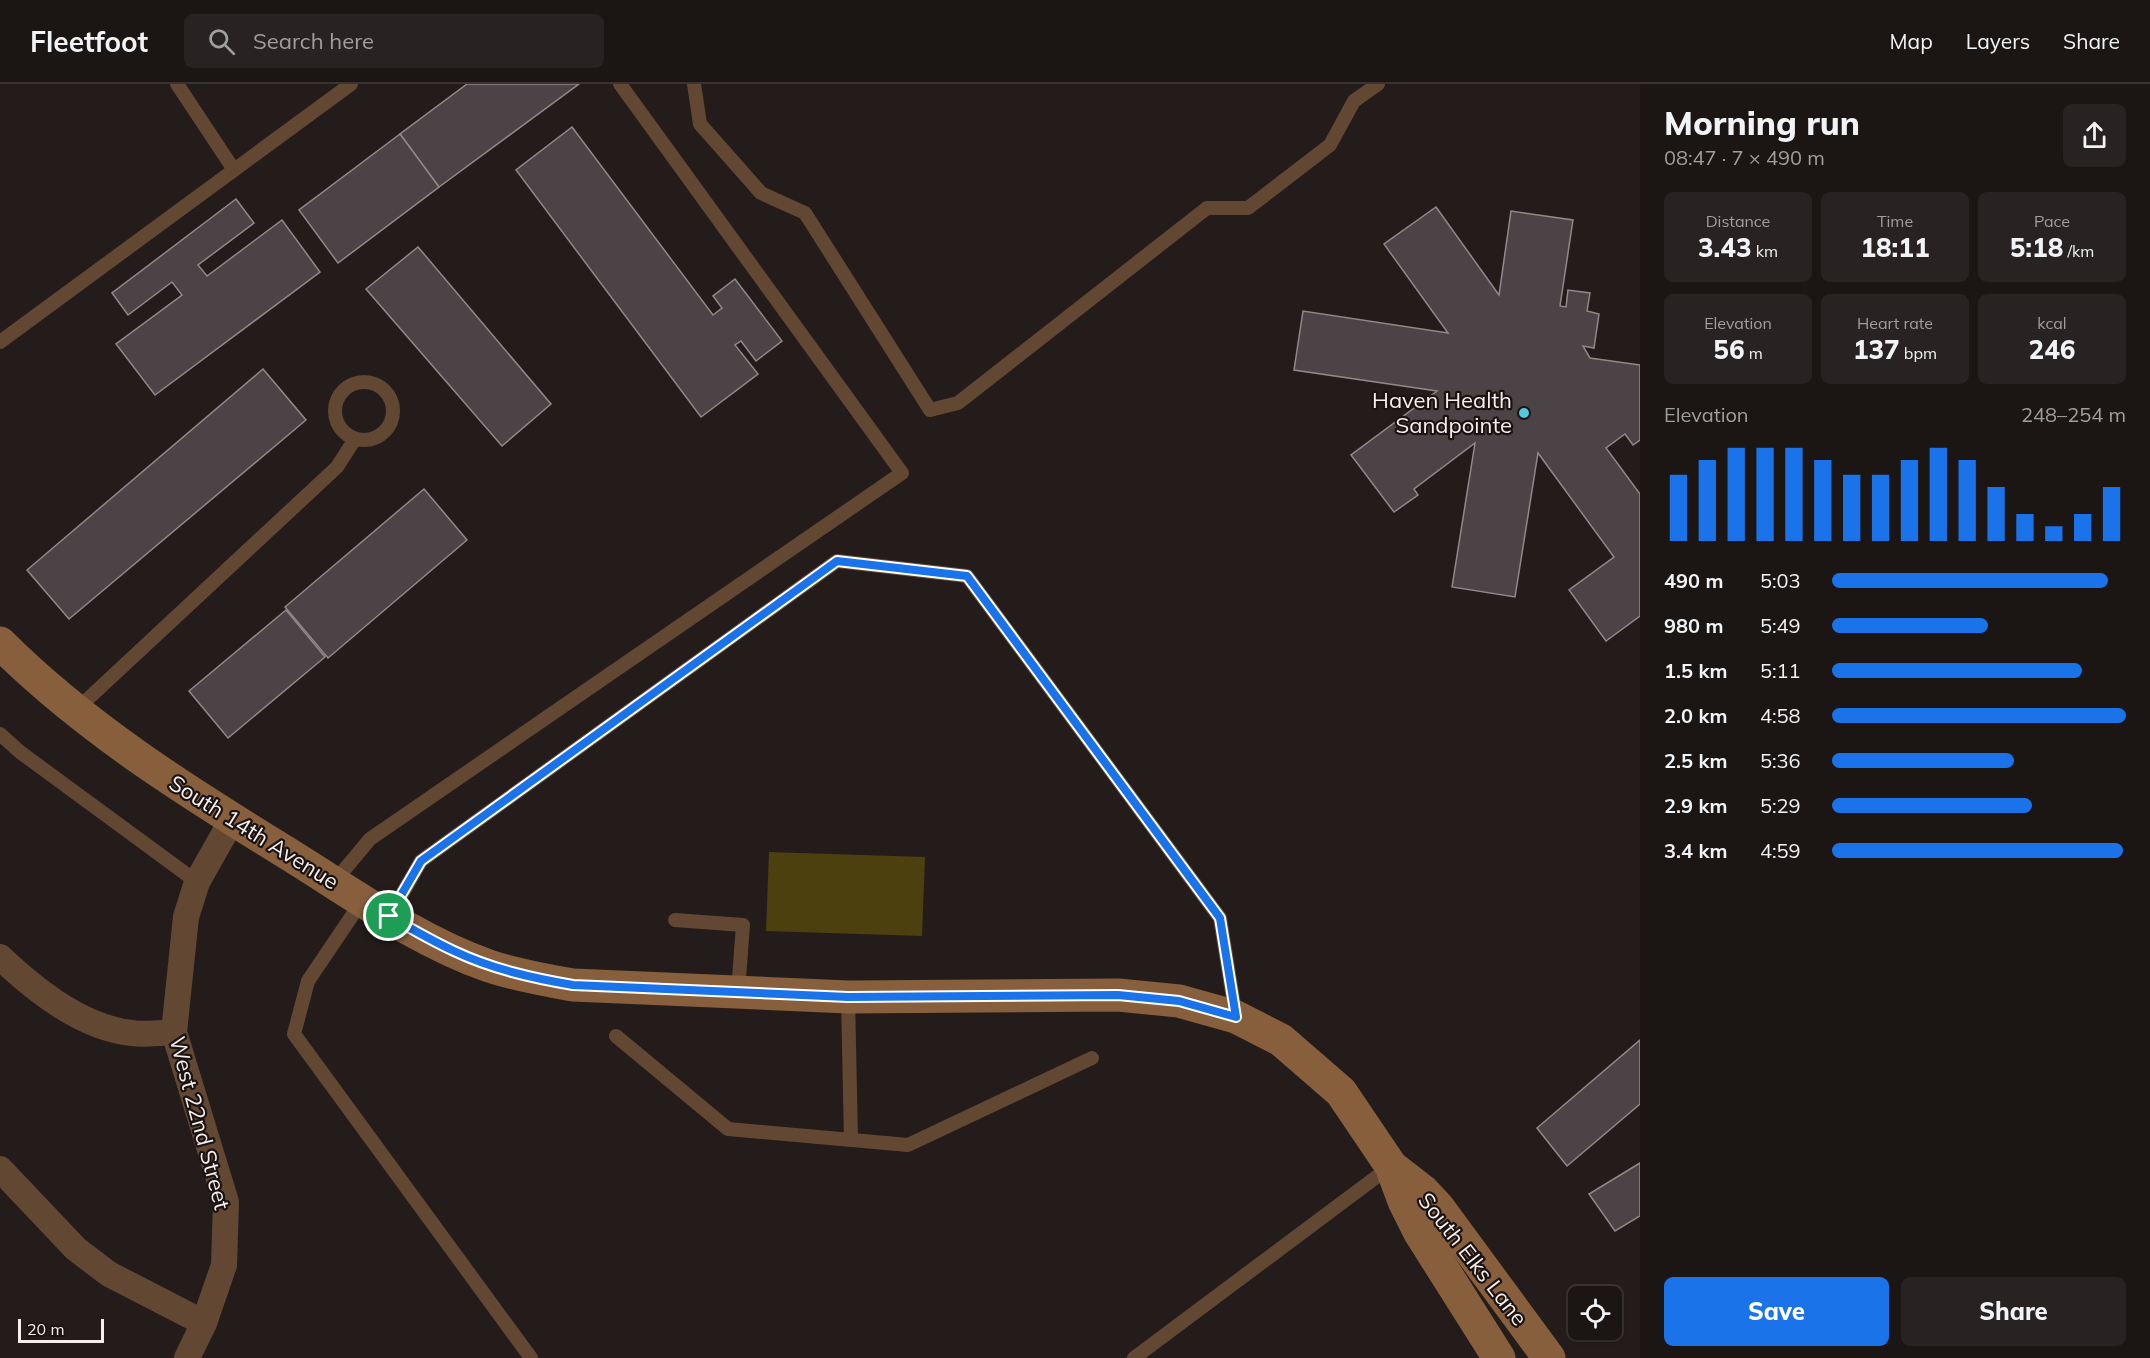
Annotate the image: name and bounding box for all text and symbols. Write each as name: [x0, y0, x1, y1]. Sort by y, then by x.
search box: [184, 14, 604, 68]
text: Fleetfoot: [30, 24, 148, 59]
icon: search: [205, 25, 238, 58]
text: Search here: [253, 27, 374, 55]
text: Map: [1890, 28, 1933, 54]
text: Layers: [1966, 28, 2030, 54]
text: Share: [2063, 28, 2120, 54]
text: Morning run: [1664, 102, 1860, 143]
button: share: [2063, 104, 2126, 167]
text: 08:47 · 7 × 490 m: [1664, 145, 1825, 170]
text: Distance: [1706, 211, 1770, 231]
text: Time: [1877, 211, 1913, 231]
text: Pace: [2034, 211, 2070, 231]
text: 3.43: [1698, 231, 1752, 264]
text: 18:11: [1860, 231, 1930, 264]
text: 5:18: [2010, 231, 2063, 264]
text: km: [1752, 241, 1778, 261]
text: /km: [2063, 241, 2094, 261]
text: Elevation: [1704, 313, 1772, 333]
text: Heart rate: [1857, 313, 1933, 333]
text: kcal: [2037, 313, 2067, 333]
text: 56: [1713, 333, 1744, 366]
text: 137: [1853, 333, 1900, 366]
text: 246: [2029, 333, 2075, 366]
text: m: [1744, 343, 1763, 363]
text: bpm: [1900, 343, 1937, 363]
place label: Haven Health Sandpointe: [1372, 386, 1512, 439]
text: Elevation: [1664, 402, 1749, 427]
text: 248–254 m: [2021, 402, 2126, 427]
marker: Haven Health Sandpointe: [1517, 406, 1531, 420]
text: 490 m: [1664, 568, 1723, 593]
text: 5:03: [1760, 568, 1801, 593]
text: 980 m: [1664, 613, 1723, 638]
text: 5:49: [1760, 613, 1801, 638]
text: 1.5 km: [1664, 658, 1727, 683]
text: 5:11: [1760, 658, 1801, 683]
text: 2.0 km: [1664, 703, 1727, 728]
text: 4:58: [1760, 703, 1801, 728]
text: 2.5 km: [1664, 748, 1727, 773]
text: 5:36: [1760, 748, 1801, 773]
street label: South 14th Avenue: [164, 769, 344, 895]
text: 2.9 km: [1664, 793, 1727, 818]
text: 5:29: [1760, 793, 1801, 818]
text: 3.4 km: [1664, 838, 1727, 863]
text: 4:59: [1760, 838, 1801, 863]
pin: [363, 890, 414, 941]
icon: arrive: [372, 899, 405, 932]
street label: West 22nd Street: [163, 1033, 237, 1213]
street label: South Elks Lane: [1412, 1187, 1534, 1331]
button: Save: [1664, 1277, 1889, 1346]
button: Share: [1901, 1277, 2126, 1346]
map controls: [1568, 1286, 1622, 1340]
button: locate: [1568, 1286, 1622, 1340]
scale bar: [18, 1316, 104, 1344]
text: 20 m: [27, 1319, 64, 1339]

